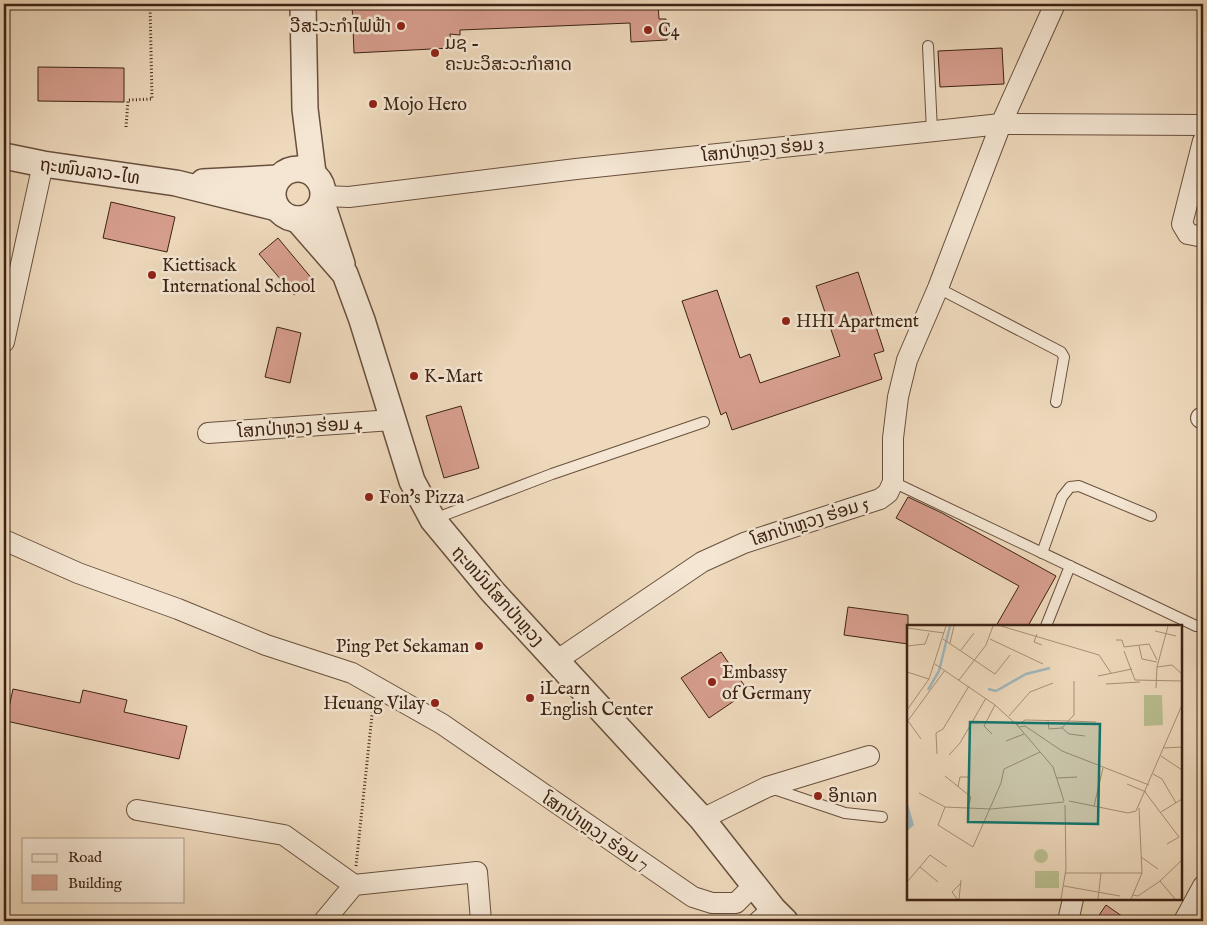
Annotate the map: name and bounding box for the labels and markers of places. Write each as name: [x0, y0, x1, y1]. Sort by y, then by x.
place label: ວີສະວະກຳໄຟຟ້າ: [290, 16, 391, 39]
marker: ວີສະວະກຳໄຟຟ້າ: [395, 20, 407, 32]
place label: C4: [658, 20, 680, 43]
marker: C4: [642, 24, 654, 36]
place label: ມຊ - ຄະນະວິສະວະກຳສາດ: [445, 33, 572, 77]
marker: ມຊ - ຄະນະວິສະວະກຳສາດ: [429, 47, 441, 59]
place label: Mojo Hero: [383, 94, 467, 117]
marker: Mojo Hero: [367, 98, 379, 110]
place label: Kiettisack International School: [162, 255, 315, 299]
marker: Kiettisack International School: [146, 269, 158, 281]
place label: HHI Apartment: [796, 311, 919, 334]
marker: HHI Apartment: [780, 315, 792, 327]
place label: K-Mart: [424, 366, 483, 389]
marker: K-Mart: [408, 370, 420, 382]
place label: Fon's Pizza: [379, 487, 464, 510]
marker: Fon's Pizza: [363, 491, 375, 503]
place label: Ping Pet Sekaman: [336, 636, 469, 659]
marker: Ping Pet Sekaman: [473, 640, 485, 652]
place label: Embassy of Germany: [722, 662, 811, 706]
marker: Embassy of Germany: [706, 676, 718, 688]
place label: iLearn English Center: [540, 678, 654, 722]
marker: iLearn English Center: [524, 692, 536, 704]
place label: Heuang Vilay: [323, 693, 425, 716]
marker: Heuang Vilay: [429, 697, 441, 709]
place label: ອິກເລກ: [828, 786, 878, 809]
marker: ອິກເລກ: [812, 790, 824, 802]

